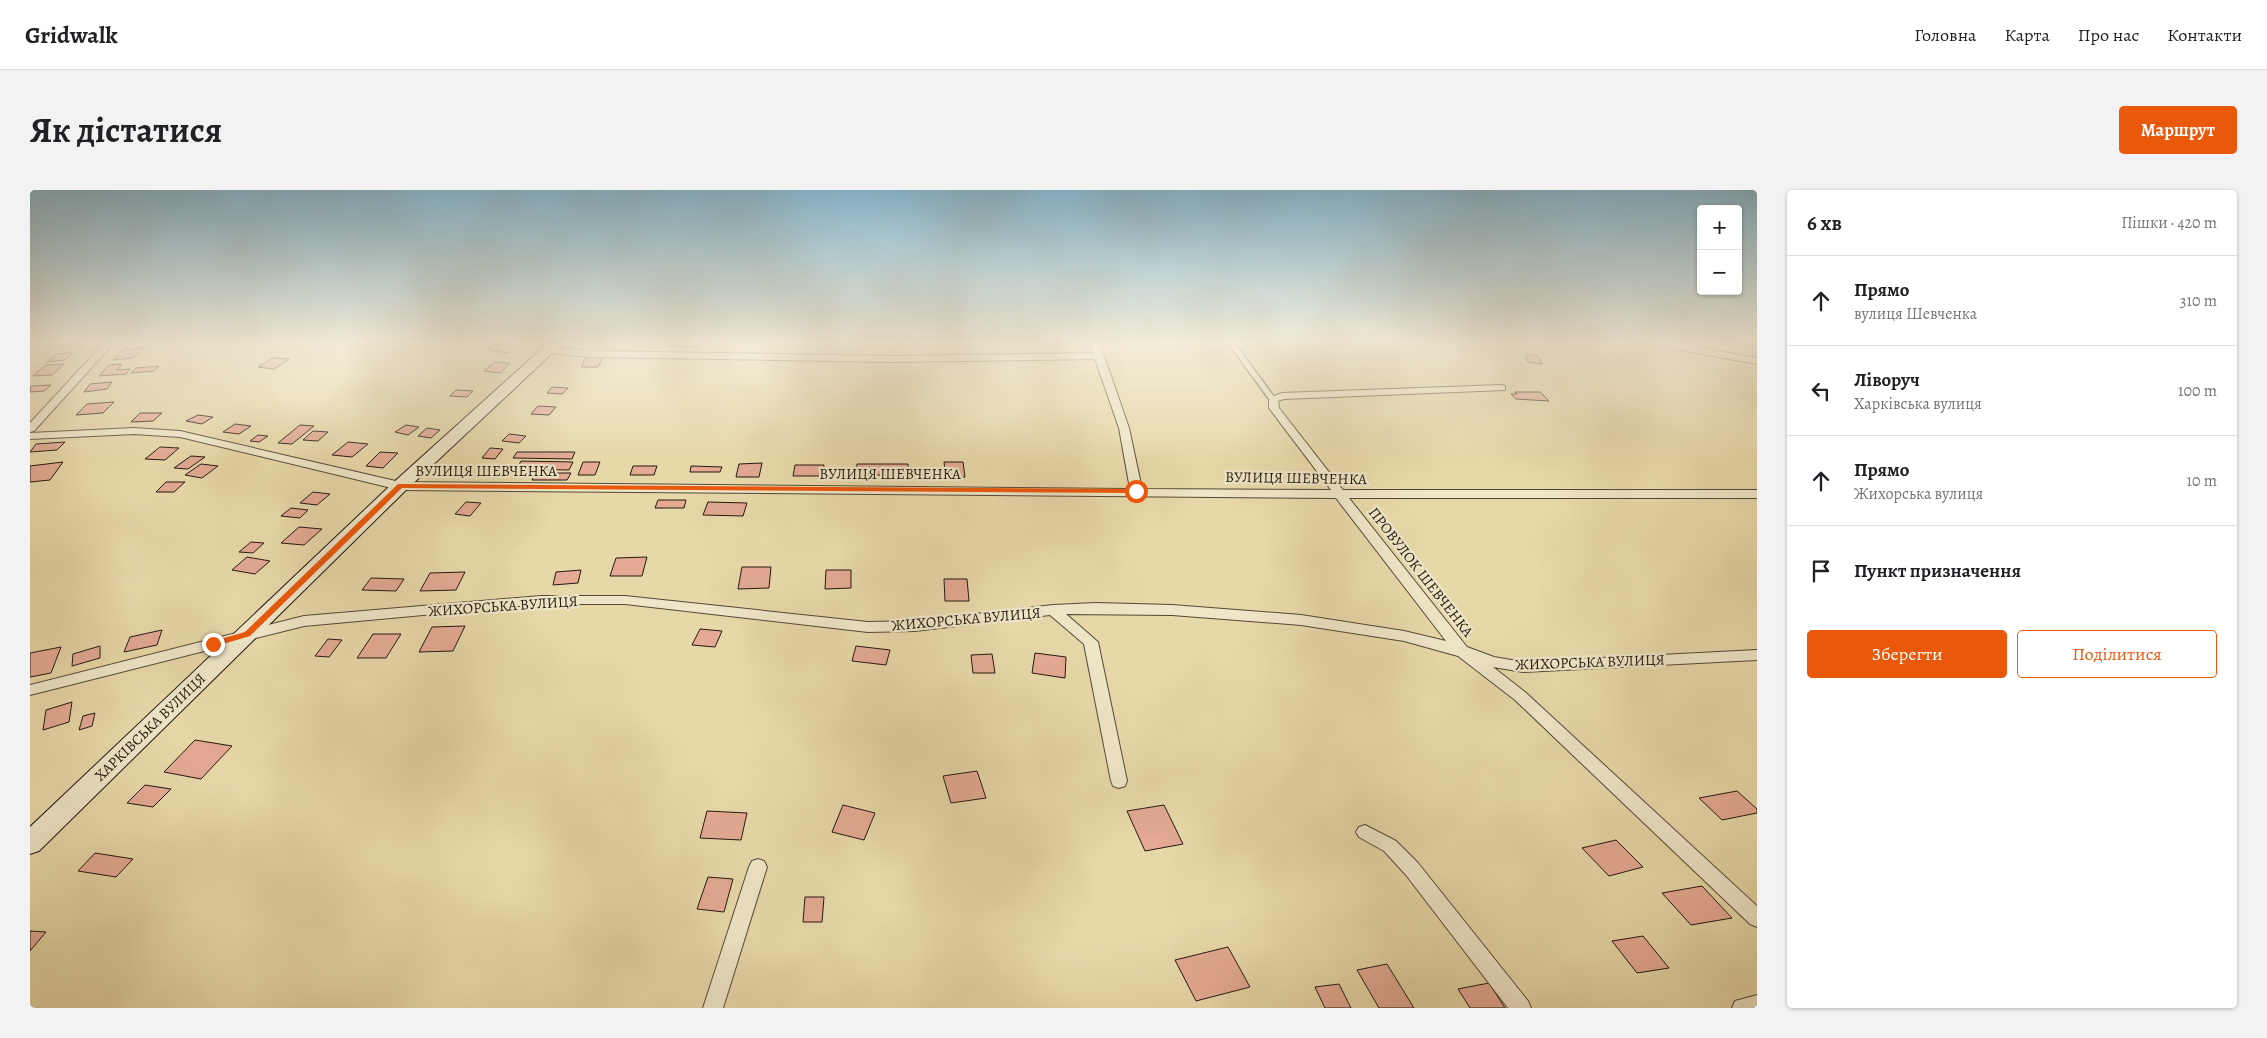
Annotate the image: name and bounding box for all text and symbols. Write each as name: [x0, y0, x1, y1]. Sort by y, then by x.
text: Gridwalk: [25, 19, 118, 51]
text: Головна: [1914, 23, 1976, 47]
text: Карта: [2004, 23, 2050, 47]
text: Про нас: [2078, 23, 2139, 47]
text: Контакти: [2167, 23, 2242, 47]
text: Як дістатися: [30, 106, 222, 154]
button: Маршрут: [2119, 106, 2237, 154]
map controls: [1697, 205, 1742, 295]
button: +: [1697, 205, 1742, 250]
text: 6 хв: [1807, 209, 1842, 237]
text: Пішки · 420 m: [2121, 212, 2217, 234]
button: −: [1697, 250, 1742, 295]
text: Прямо: [1854, 277, 1909, 303]
icon: ahead: [1807, 287, 1835, 315]
text: 310 m: [2180, 290, 2217, 312]
text: вулиця Шевченка: [1854, 303, 1977, 325]
text: Ліворуч: [1854, 367, 1920, 393]
icon: left: [1807, 377, 1835, 405]
text: 100 m: [2178, 380, 2217, 402]
text: Харківська вулиця: [1854, 393, 1982, 415]
text: Прямо: [1854, 457, 1909, 483]
street label: ВУЛИЦЯ ШЕВЧЕНКА: [415, 461, 557, 481]
street label: ВУЛИЦЯ ШЕВЧЕНКА: [819, 464, 961, 484]
street label: ВУЛИЦЯ ШЕВЧЕНКА: [1225, 467, 1367, 489]
icon: ahead: [1807, 467, 1835, 495]
text: 10 m: [2187, 470, 2217, 492]
route start: [1125, 480, 1148, 503]
text: Жихорська вулиця: [1854, 483, 1983, 505]
street label: ПРОВУЛОК ШЕВЧЕНКА: [1364, 503, 1478, 641]
icon: arrive: [1807, 557, 1835, 585]
text: Пункт призначення: [1854, 558, 2021, 584]
street label: ЖИХОРСЬКА ВУЛИЦЯ: [428, 591, 578, 621]
street label: ЖИХОРСЬКА ВУЛИЦЯ: [890, 603, 1042, 635]
button: Зберегти: [1807, 630, 2007, 678]
button: Поділитися: [2017, 630, 2217, 678]
route end: [202, 633, 225, 656]
street label: ЖИХОРСЬКА ВУЛИЦЯ: [1515, 649, 1665, 675]
street label: ХАРКІВСЬКА ВУЛИЦЯ: [90, 669, 210, 785]

